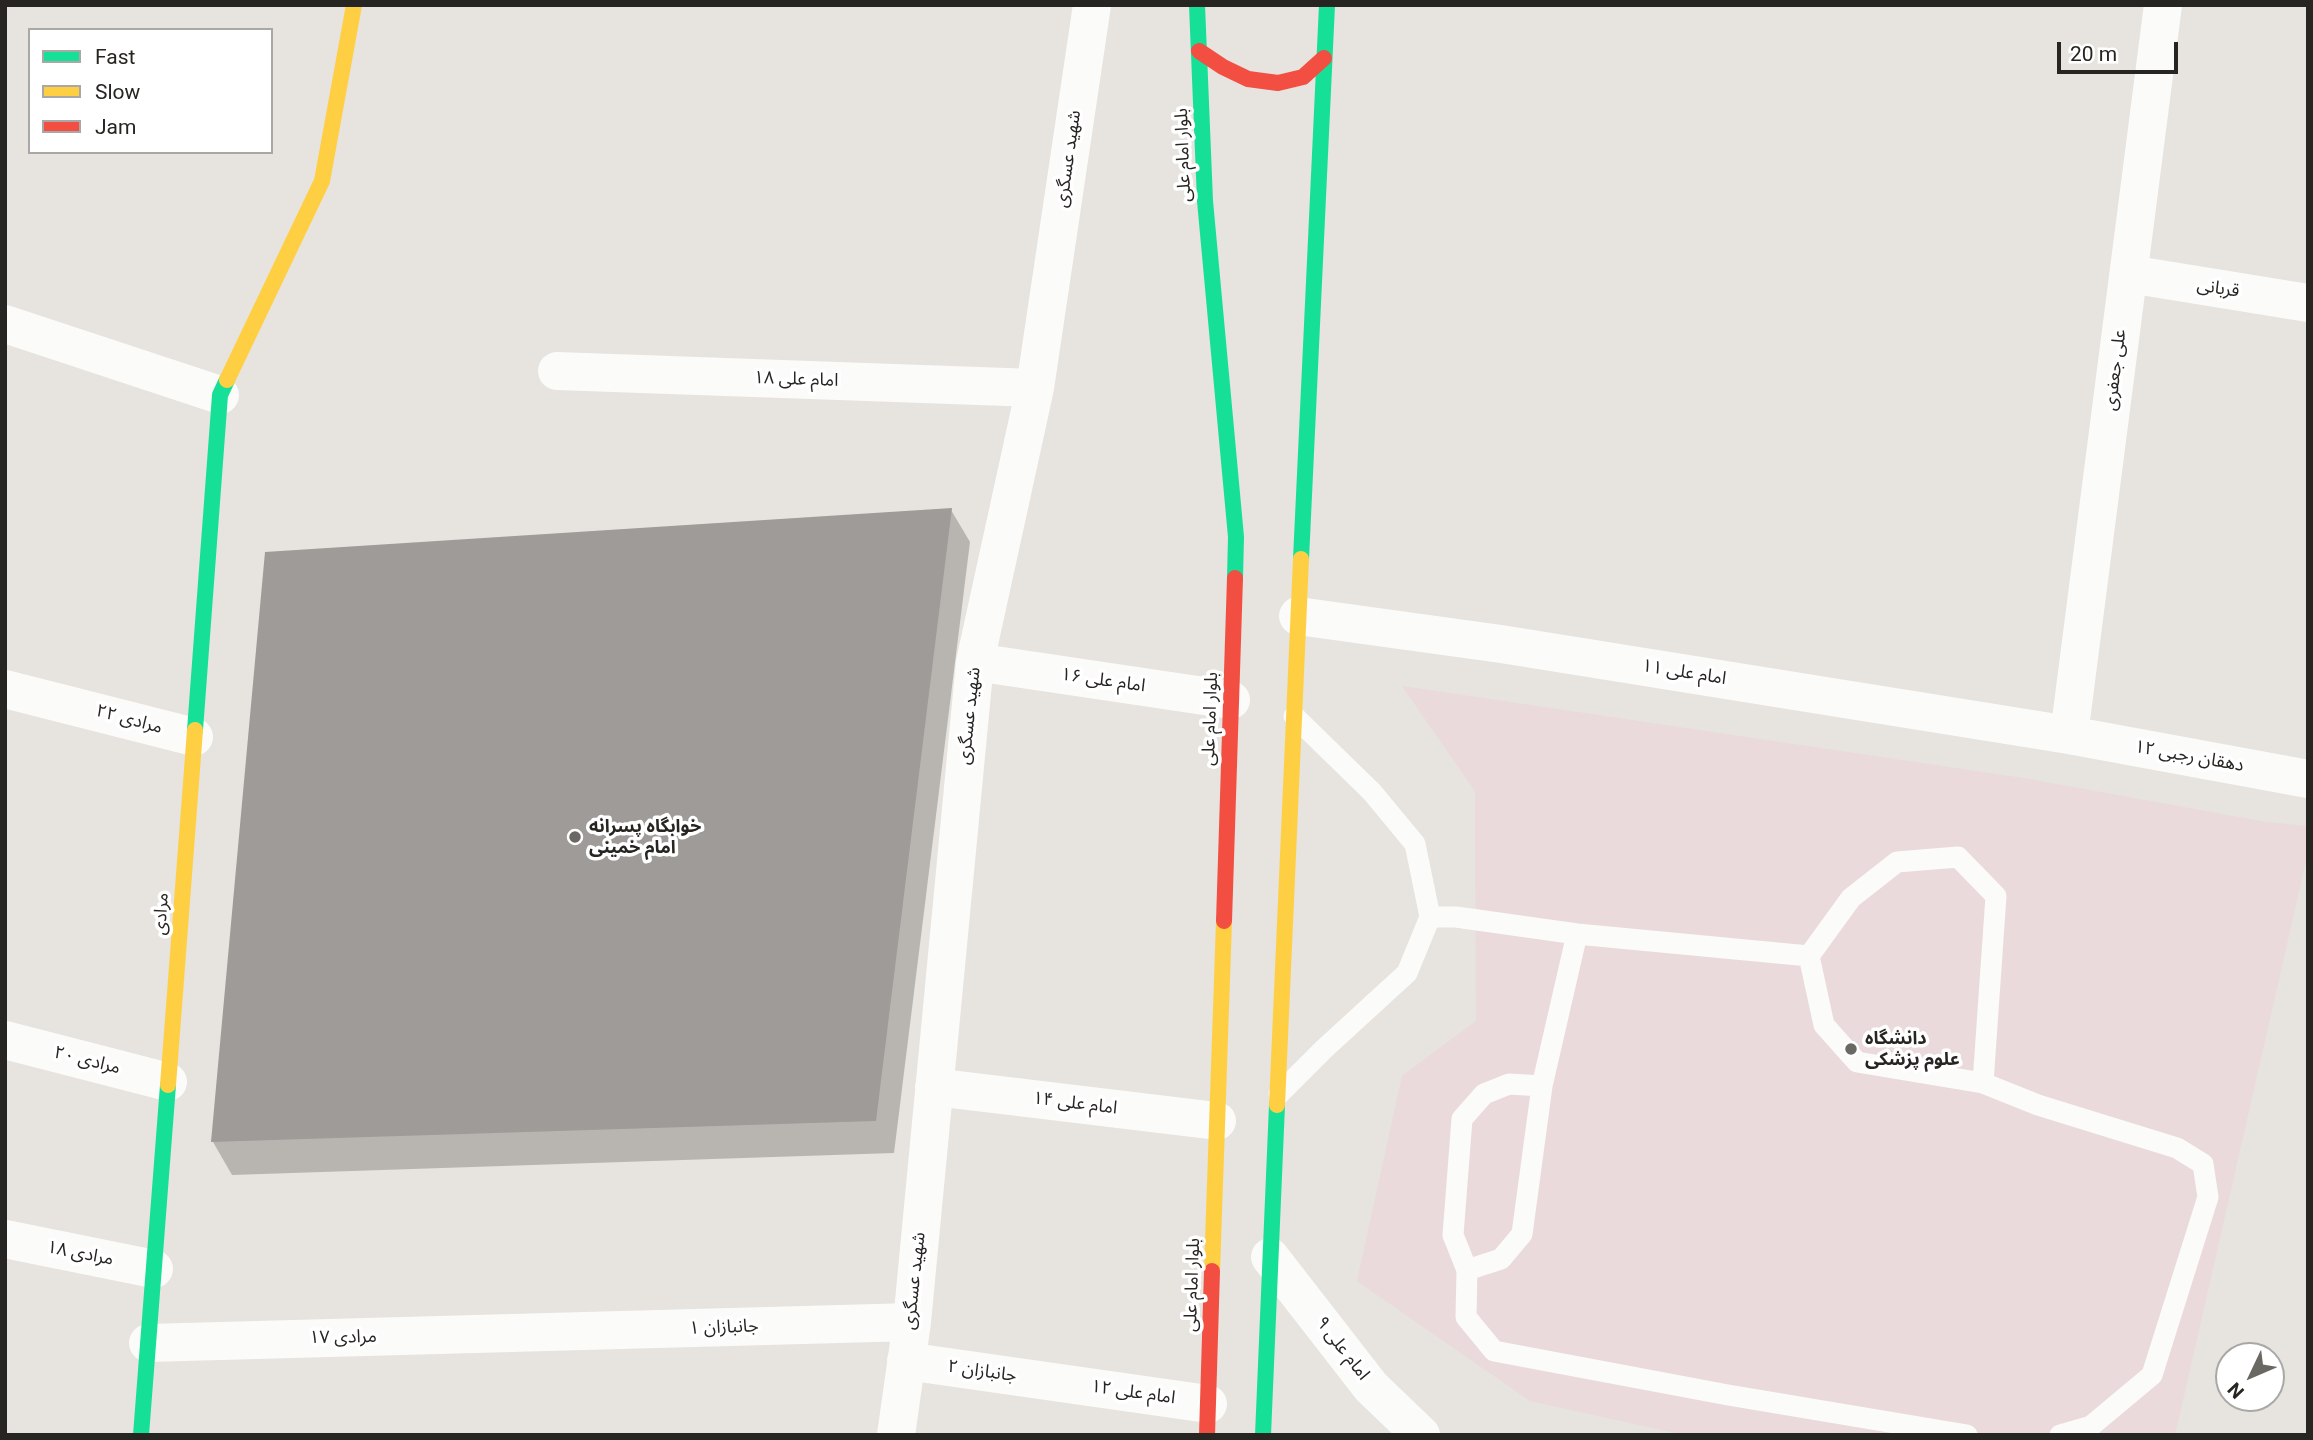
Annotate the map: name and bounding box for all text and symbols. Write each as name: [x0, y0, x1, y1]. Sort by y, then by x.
legend: [28, 28, 273, 154]
scale bar: [2061, 28, 2182, 72]
text: 20 m: [2070, 42, 2117, 66]
text: Fast: [95, 45, 135, 69]
text: Slow: [95, 80, 140, 104]
street label: بلوار امام علی: [1172, 108, 1196, 202]
street label: شهید عسگری: [1051, 109, 1087, 209]
text: Jam: [95, 115, 136, 139]
street label: قربانی: [2195, 275, 2241, 303]
street label: علی جعفری: [2100, 328, 2132, 412]
street label: امام علی ۱۸: [753, 368, 839, 392]
street label: امام علی ۱۱: [1640, 656, 1728, 690]
street label: امام علی ۱۶: [1059, 664, 1147, 698]
street label: شهید عسگری: [954, 666, 986, 766]
street label: بلوار امام علی: [1199, 672, 1223, 766]
street label: مرادی ۲۲: [93, 701, 165, 739]
street label: دهقان رجبی ۱۲: [2133, 737, 2245, 777]
place label: خوابگاه پسرانه امام خمینی: [589, 816, 701, 858]
marker: خوابگاه پسرانه امام خمینی: [567, 829, 583, 845]
street label: مرادی: [150, 892, 174, 936]
place label: دانشگاه علوم پزشکی: [1865, 1028, 1960, 1070]
marker: دانشگاه علوم پزشکی: [1843, 1041, 1859, 1057]
street label: مرادی ۲۰: [52, 1042, 122, 1080]
street label: امام علی ۱۴: [1032, 1088, 1118, 1120]
street label: شهید عسگری: [899, 1231, 931, 1331]
street label: مرادی ۱۸: [45, 1237, 115, 1271]
street label: بلوار امام علی: [1181, 1238, 1205, 1332]
street label: امام علی ۹: [1311, 1313, 1373, 1385]
street label: جانبازان ۱: [689, 1316, 759, 1340]
street label: مرادی ۱۷: [309, 1327, 377, 1349]
north arrow: [2215, 1342, 2285, 1412]
street label: جانبازان ۲: [946, 1356, 1018, 1388]
street label: امام علی ۱۲: [1089, 1376, 1177, 1410]
text: N: [2223, 1378, 2249, 1403]

